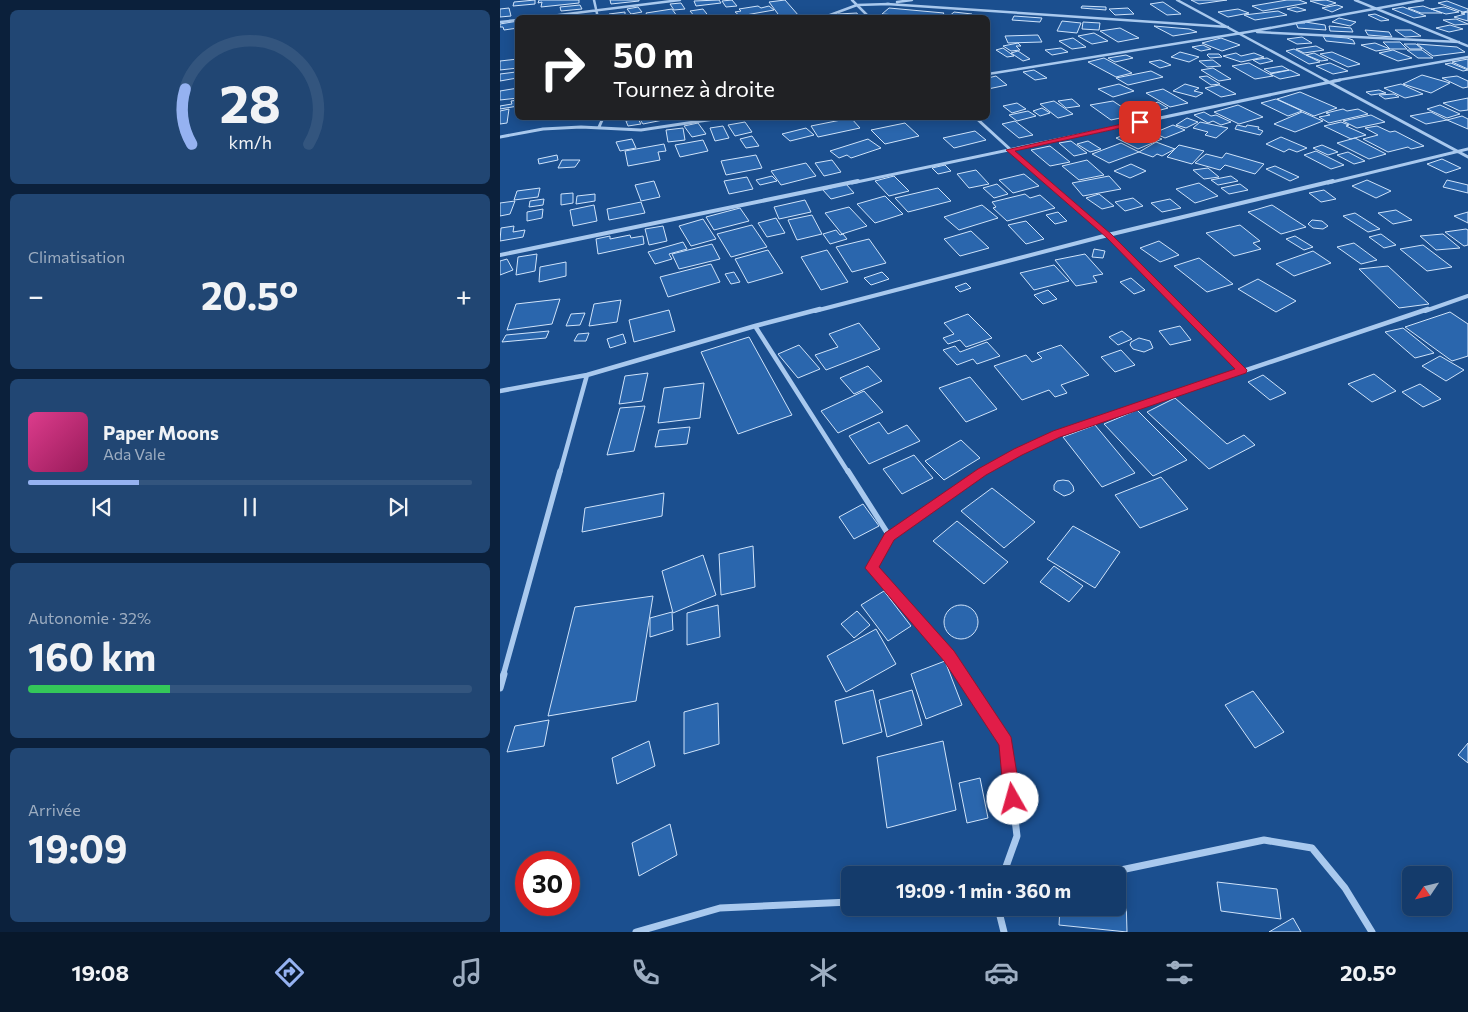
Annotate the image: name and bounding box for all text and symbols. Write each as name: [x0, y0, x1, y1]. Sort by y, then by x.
text: 50 m: [613, 32, 694, 75]
icon: right: [530, 35, 595, 100]
text: 28: [219, 70, 281, 134]
text: Tournez à droite: [613, 75, 775, 102]
pin: [1119, 101, 1161, 143]
icon: arrive: [1126, 108, 1154, 136]
text: km/h: [228, 131, 272, 153]
text: Climatisation: [28, 247, 125, 266]
text: 20.5°: [201, 271, 298, 318]
text: −: [28, 278, 44, 312]
text: +: [456, 278, 472, 312]
text: Paper Moons: [103, 421, 219, 444]
text: Ada Vale: [103, 444, 165, 463]
icon: previous: [88, 493, 116, 521]
icon: pause: [236, 493, 264, 521]
icon: next: [384, 493, 412, 521]
text: Autonomie · 32%: [28, 608, 151, 627]
text: 160 km: [28, 632, 156, 679]
position arrow: [986, 772, 1038, 824]
text: Arrivée: [28, 800, 81, 819]
text: 19:09: [28, 824, 127, 871]
speed limit sign: 30: [515, 851, 580, 916]
north arrow: [1402, 866, 1452, 916]
map controls: [1402, 866, 1452, 916]
text: 19:09 · 1 min · 360 m: [896, 879, 1071, 902]
icon: directions: [272, 955, 307, 990]
icon: music: [450, 955, 485, 990]
icon: phone: [628, 955, 663, 990]
icon: climate: [806, 955, 841, 990]
icon: car: [984, 955, 1019, 990]
icon: filters: [1162, 955, 1197, 990]
text: 19:08: [71, 959, 129, 986]
text: 20.5°: [1340, 959, 1396, 986]

